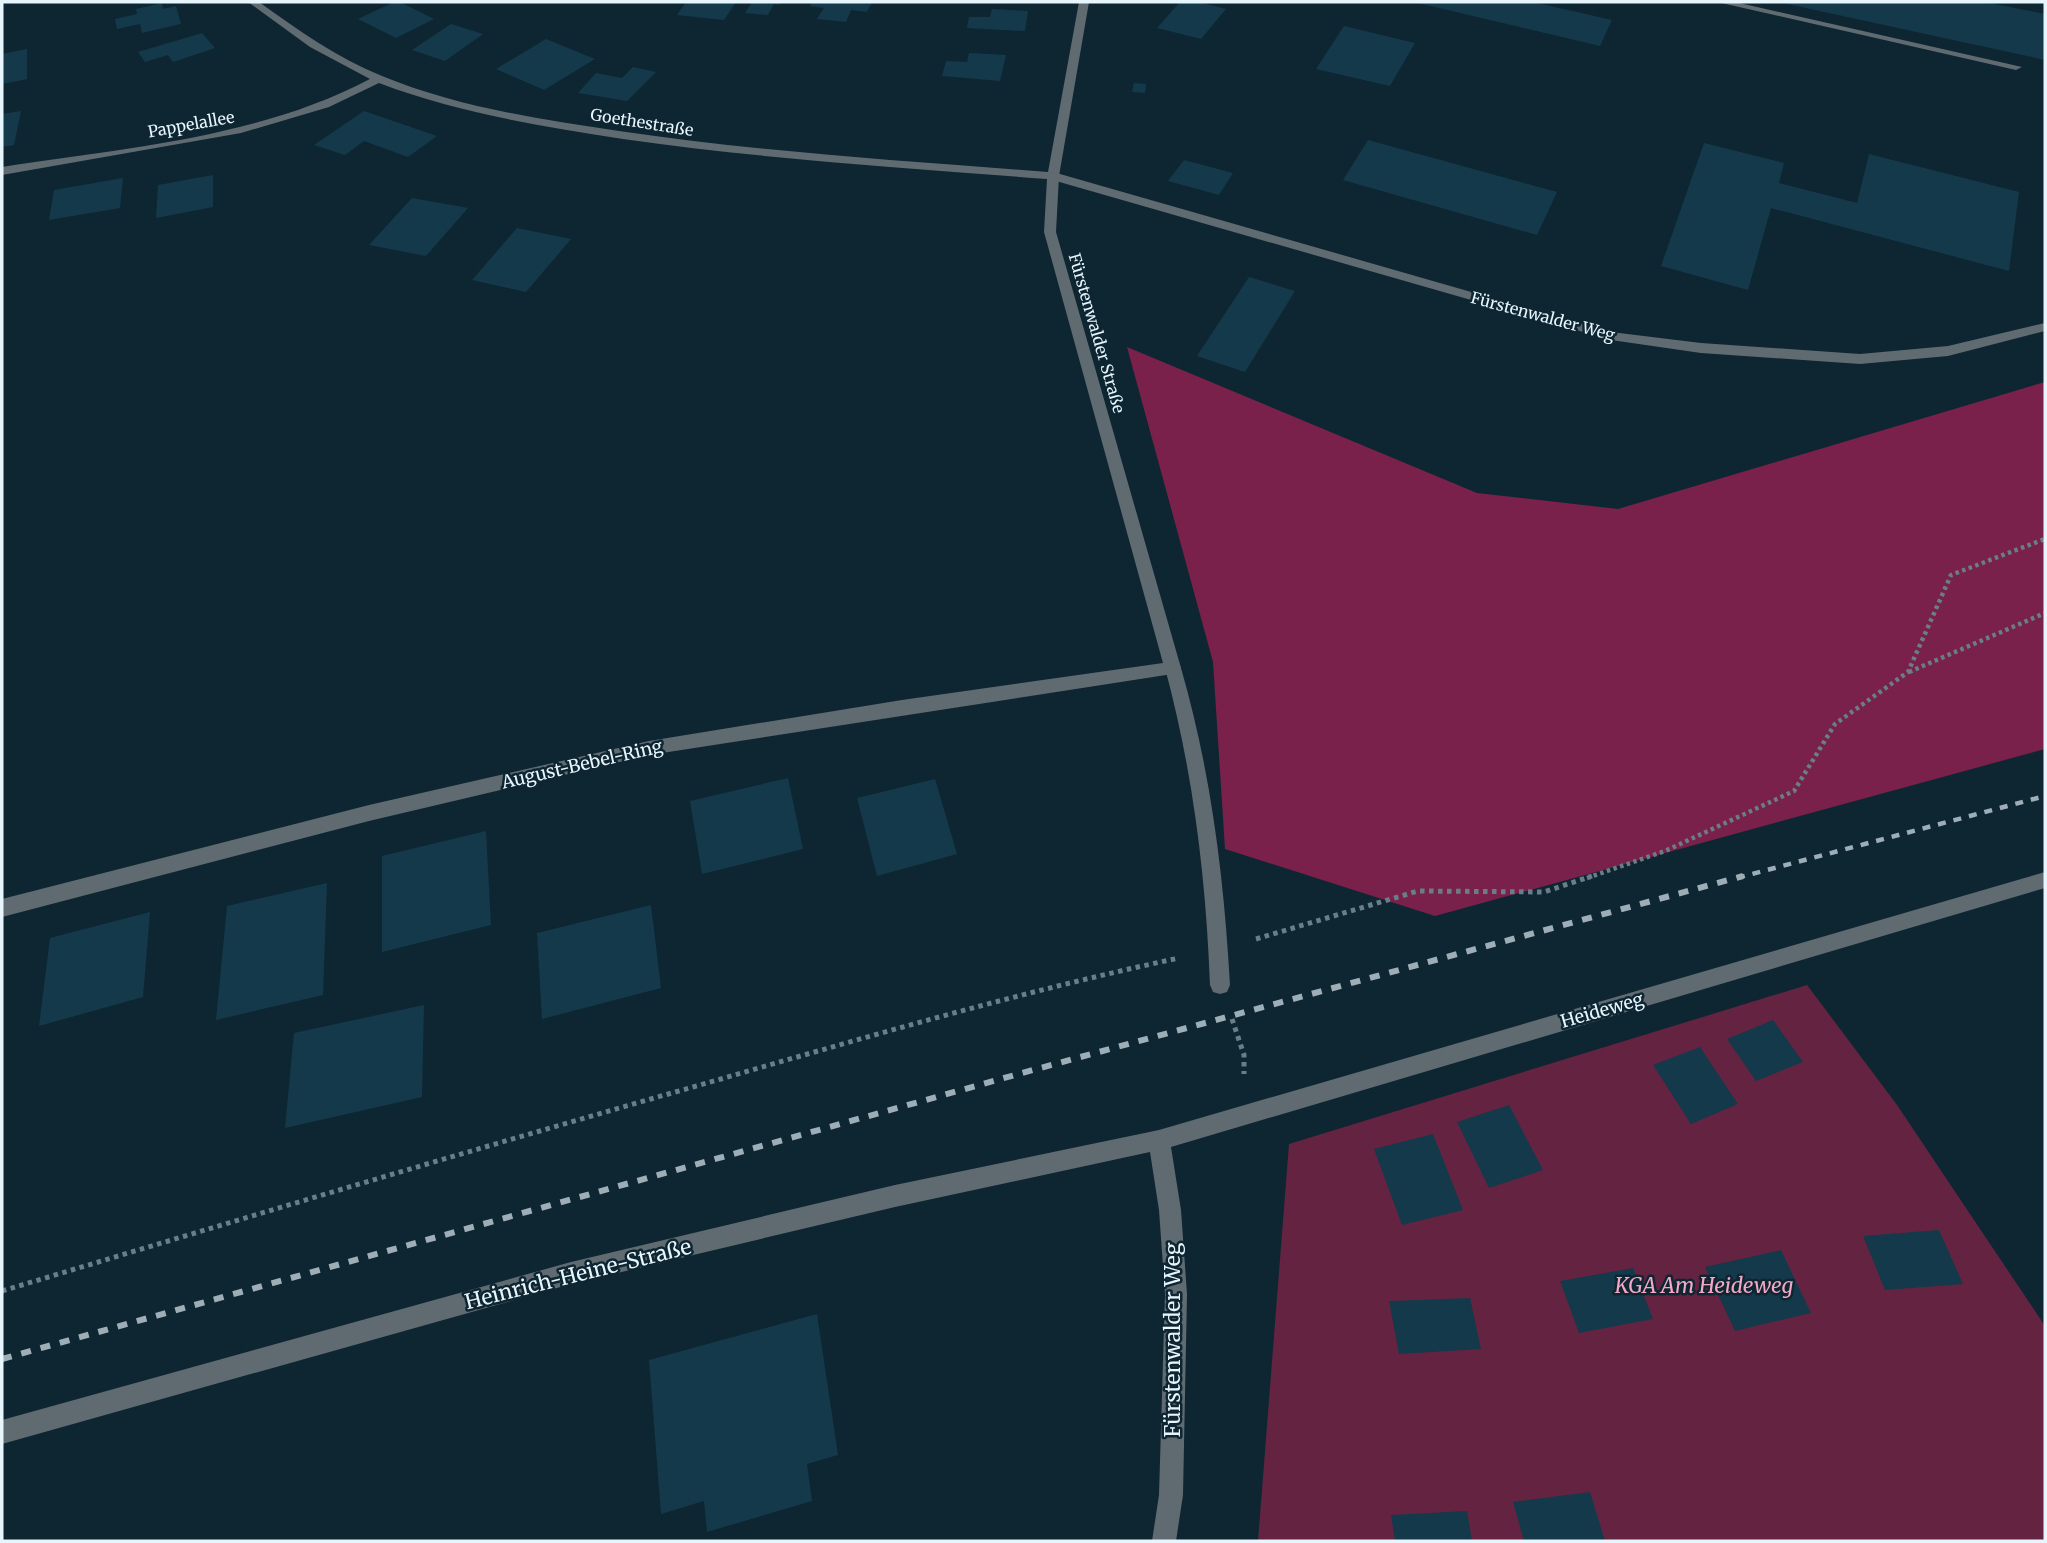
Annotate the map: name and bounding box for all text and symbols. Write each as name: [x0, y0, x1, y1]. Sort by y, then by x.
street label: Goethestraße: [589, 104, 695, 140]
street label: Pappelallee: [146, 107, 236, 141]
street label: Fürstenwalder Straße: [1065, 251, 1129, 415]
street label: Fürstenwalder Weg: [1469, 287, 1618, 345]
street label: August-Bebel-Ring: [498, 734, 665, 794]
street label: Heideweg: [1558, 987, 1646, 1033]
street label: Heinrich-Heine-Straße: [462, 1233, 694, 1315]
street label: Fürstenwalder Weg: [1159, 1242, 1186, 1437]
park label: KGA Am Heideweg: [1614, 1272, 1793, 1299]

